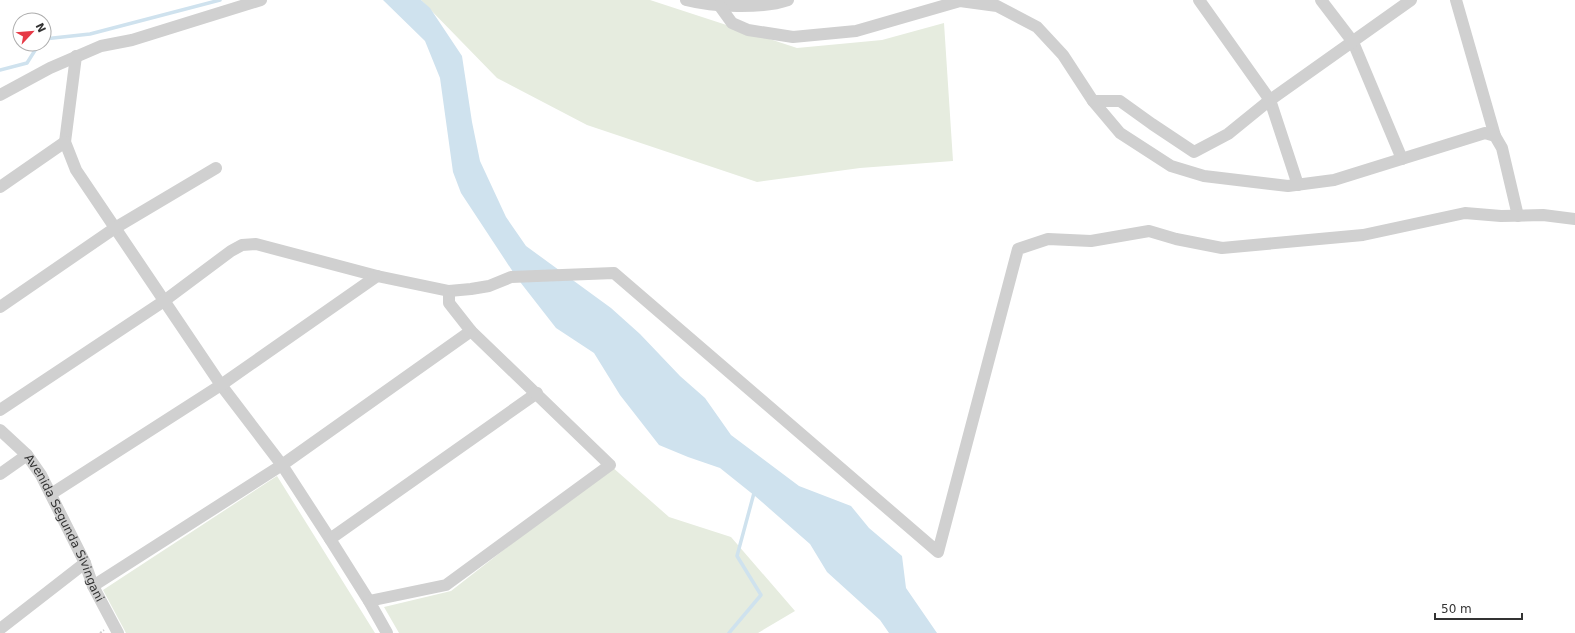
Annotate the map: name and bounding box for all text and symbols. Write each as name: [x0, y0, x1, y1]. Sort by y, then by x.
north arrow: [12, 12, 52, 52]
text: N: [33, 21, 48, 35]
street label: Avenida Segunda Sivingani: [22, 451, 107, 604]
scale bar: [1435, 595, 1522, 621]
text: 50 m: [1441, 602, 1472, 616]

